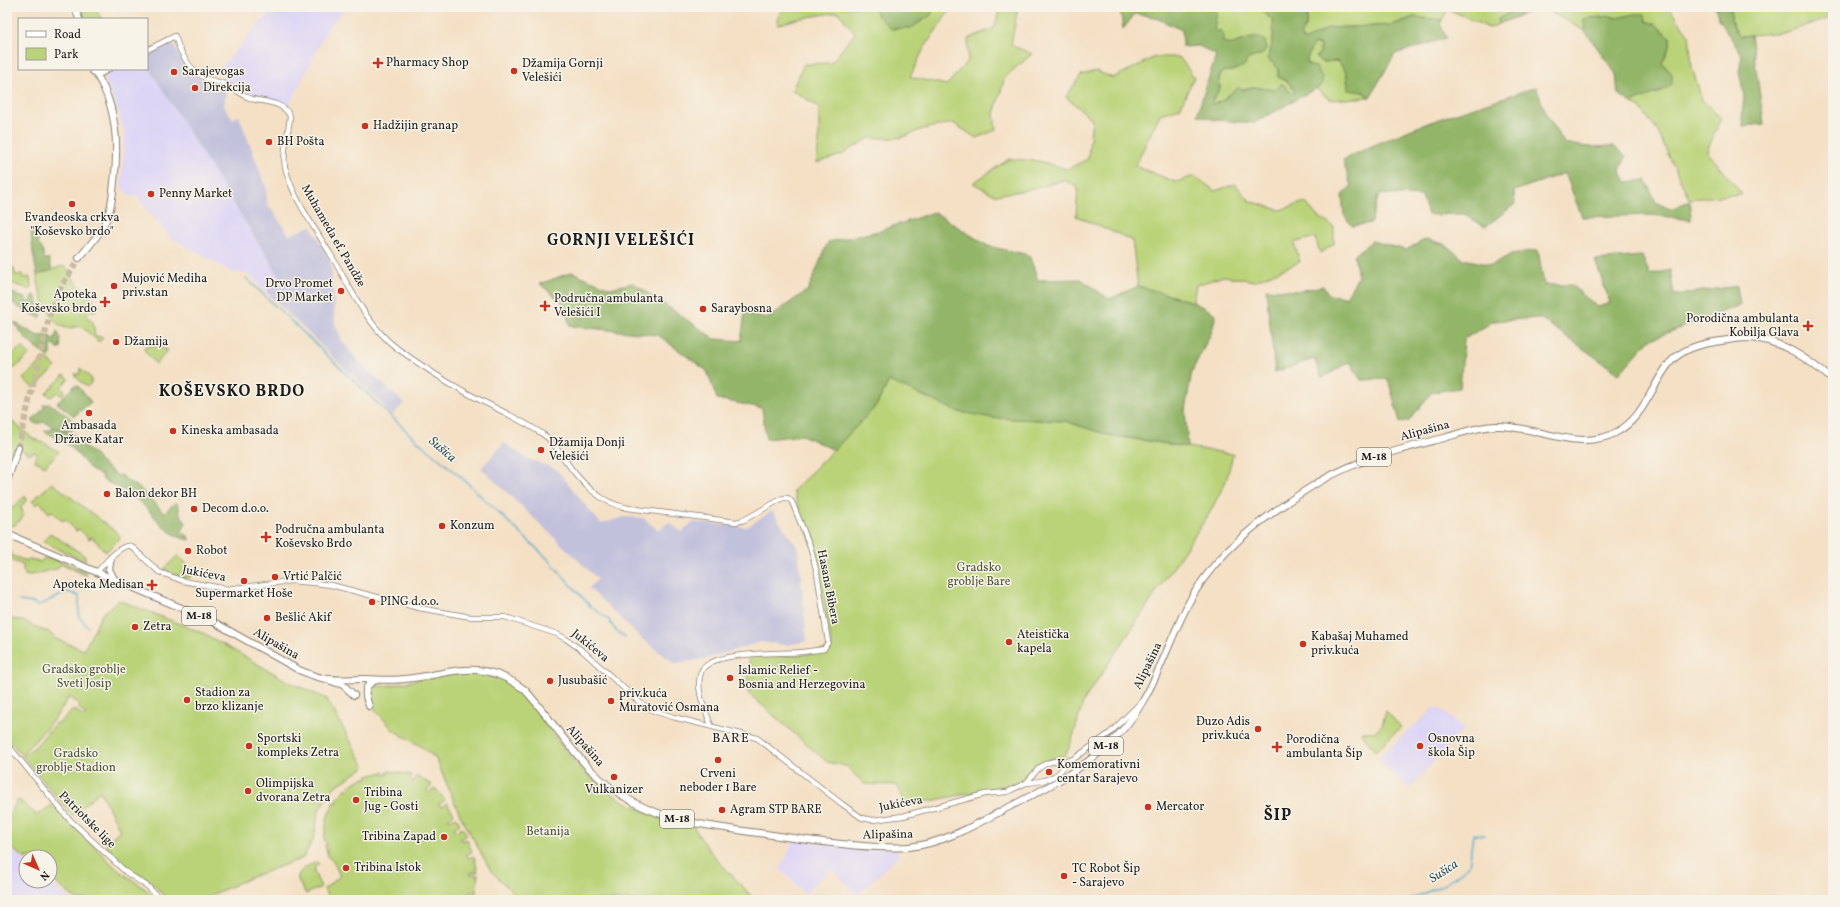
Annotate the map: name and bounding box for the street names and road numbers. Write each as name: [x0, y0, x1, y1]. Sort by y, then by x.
street label: Muhameda ef. Pandže: [297, 182, 369, 290]
street label: Alipašina: [1399, 417, 1451, 445]
road number: M-18: [1357, 448, 1391, 466]
street label: Hasana Bibera: [813, 548, 843, 626]
street label: Jukićeva: [181, 562, 227, 586]
road number: M-18: [182, 607, 216, 625]
street label: Alipašina: [250, 624, 302, 664]
street label: Jukićeva: [568, 626, 612, 666]
street label: Alipašina: [1130, 640, 1166, 692]
street label: Alipašina: [562, 722, 608, 770]
road number: M-18: [1089, 737, 1123, 755]
street label: Patriotske lige: [55, 788, 119, 852]
street label: Jukićeva: [878, 792, 924, 816]
road number: M-18: [660, 810, 694, 828]
street label: Alipašina: [863, 827, 913, 843]

